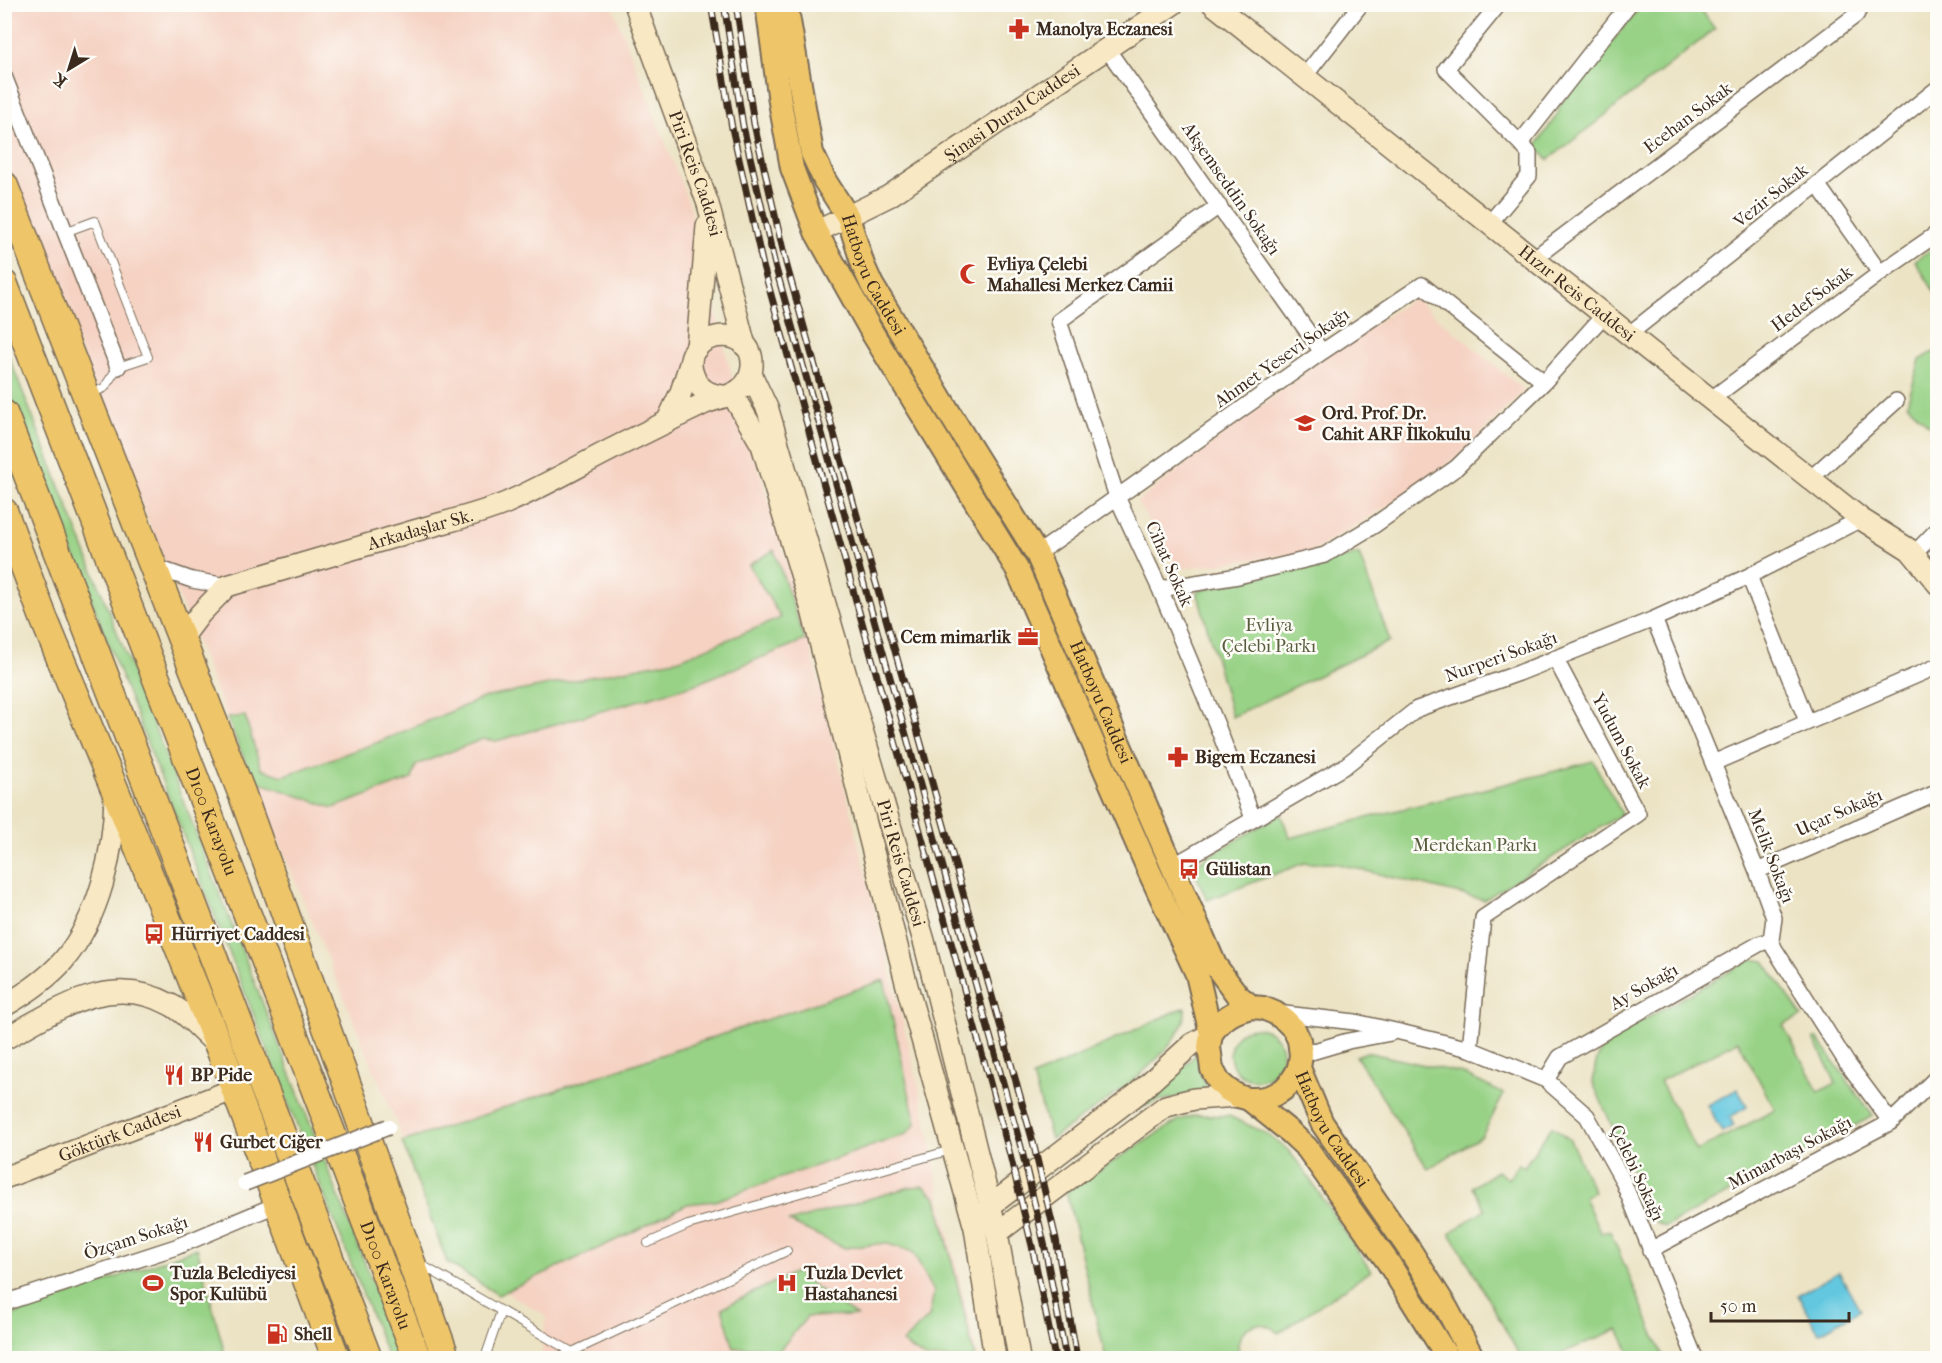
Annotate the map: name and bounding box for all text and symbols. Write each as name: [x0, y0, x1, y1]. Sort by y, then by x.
pharmacy icon: Manolya Eczanesi: [1007, 17, 1031, 41]
place label: Manolya Eczanesi: [1035, 19, 1173, 40]
north arrow: [39, 39, 99, 99]
street label: Şinasi Dural Caddesi: [940, 59, 1084, 166]
text: K: [49, 69, 71, 91]
street label: Ecehan Sokak: [1640, 77, 1737, 158]
street label: Piri Reis Caddesi: [664, 108, 727, 239]
street label: Akşemseddin Sokağı: [1177, 118, 1285, 260]
street label: Vezir Sokak: [1729, 159, 1813, 233]
street label: Hatboyu Caddesi: [837, 211, 911, 340]
street label: Hızır Reis Caddesi: [1515, 241, 1640, 346]
place label: Evliya Çelebi Mahallesi Merkez Camii: [986, 254, 1174, 296]
street label: Hedef Sokak: [1767, 261, 1857, 336]
mosque icon: Evliya Çelebi Mahallesi Merkez Camii: [958, 262, 982, 286]
street label: Ahmet Yesevi Sokağı: [1210, 303, 1354, 413]
place label: Ord. Prof. Dr. Cahit ARF İlkokulu: [1322, 403, 1472, 445]
school or university icon: Ord. Prof. Dr. Cahit ARF İlkokulu: [1293, 411, 1317, 435]
street label: Arkadaşlar Sk.: [364, 505, 475, 555]
street label: Cihat Sokak: [1141, 518, 1197, 611]
park label: Evliya Çelebi Parkı: [1222, 615, 1317, 658]
office icon: Cem mimarlik: [1016, 625, 1040, 649]
place label: Cem mimarlik: [900, 627, 1012, 648]
street label: Nurperi Sokağı: [1442, 627, 1561, 687]
street label: Hatboyu Caddesi: [1065, 638, 1137, 767]
street label: Yudum Sokak: [1587, 689, 1655, 793]
pharmacy icon: Bigem Eczanesi: [1166, 745, 1190, 769]
place label: Bigem Eczanesi: [1195, 747, 1316, 768]
street label: D100 Karayolu: [181, 764, 242, 878]
street label: Uçar Sokağı: [1792, 784, 1886, 841]
street label: Piri Reis Caddesi: [872, 797, 930, 930]
street label: Melik Sokağı: [1743, 806, 1799, 907]
park label: Merdekan Parkı: [1413, 835, 1538, 856]
bus stop icon: Gülistan: [1177, 857, 1201, 881]
place label: Gülistan: [1206, 859, 1272, 880]
bus stop icon: Hürriyet Caddesi: [142, 922, 166, 946]
place label: Hürriyet Caddesi: [171, 924, 306, 945]
street label: Ay Sokağı: [1605, 959, 1682, 1015]
restaurant icon: BP Pide: [162, 1063, 186, 1087]
place label: BP Pide: [191, 1065, 252, 1086]
street label: Hatboyu Caddesi: [1291, 1068, 1374, 1192]
street label: Göktürk Caddesi: [56, 1100, 184, 1166]
street label: Mimarbaşı Sokağı: [1725, 1111, 1856, 1194]
street label: Çelebi Sokağı: [1605, 1121, 1669, 1226]
restaurant icon: Gurbet Ciğer: [191, 1130, 215, 1154]
place label: Gurbet Ciğer: [220, 1132, 323, 1153]
street label: Özçam Sokağı: [81, 1210, 191, 1265]
street label: D100 Karayolu: [356, 1218, 416, 1332]
place label: Tuzla Belediyesi Spor Kulübü: [169, 1263, 297, 1305]
place label: Tuzla Devlet Hastahanesi: [803, 1263, 903, 1305]
sports icon: Tuzla Belediyesi Spor Kulübü: [141, 1271, 165, 1295]
hospital icon: Tuzla Devlet Hastahanesi: [775, 1271, 799, 1295]
scale bar: [1711, 1285, 1849, 1323]
text: 50 m: [1720, 1296, 1757, 1317]
fuel station icon: Shell: [265, 1322, 289, 1346]
place label: Shell: [294, 1324, 333, 1345]

